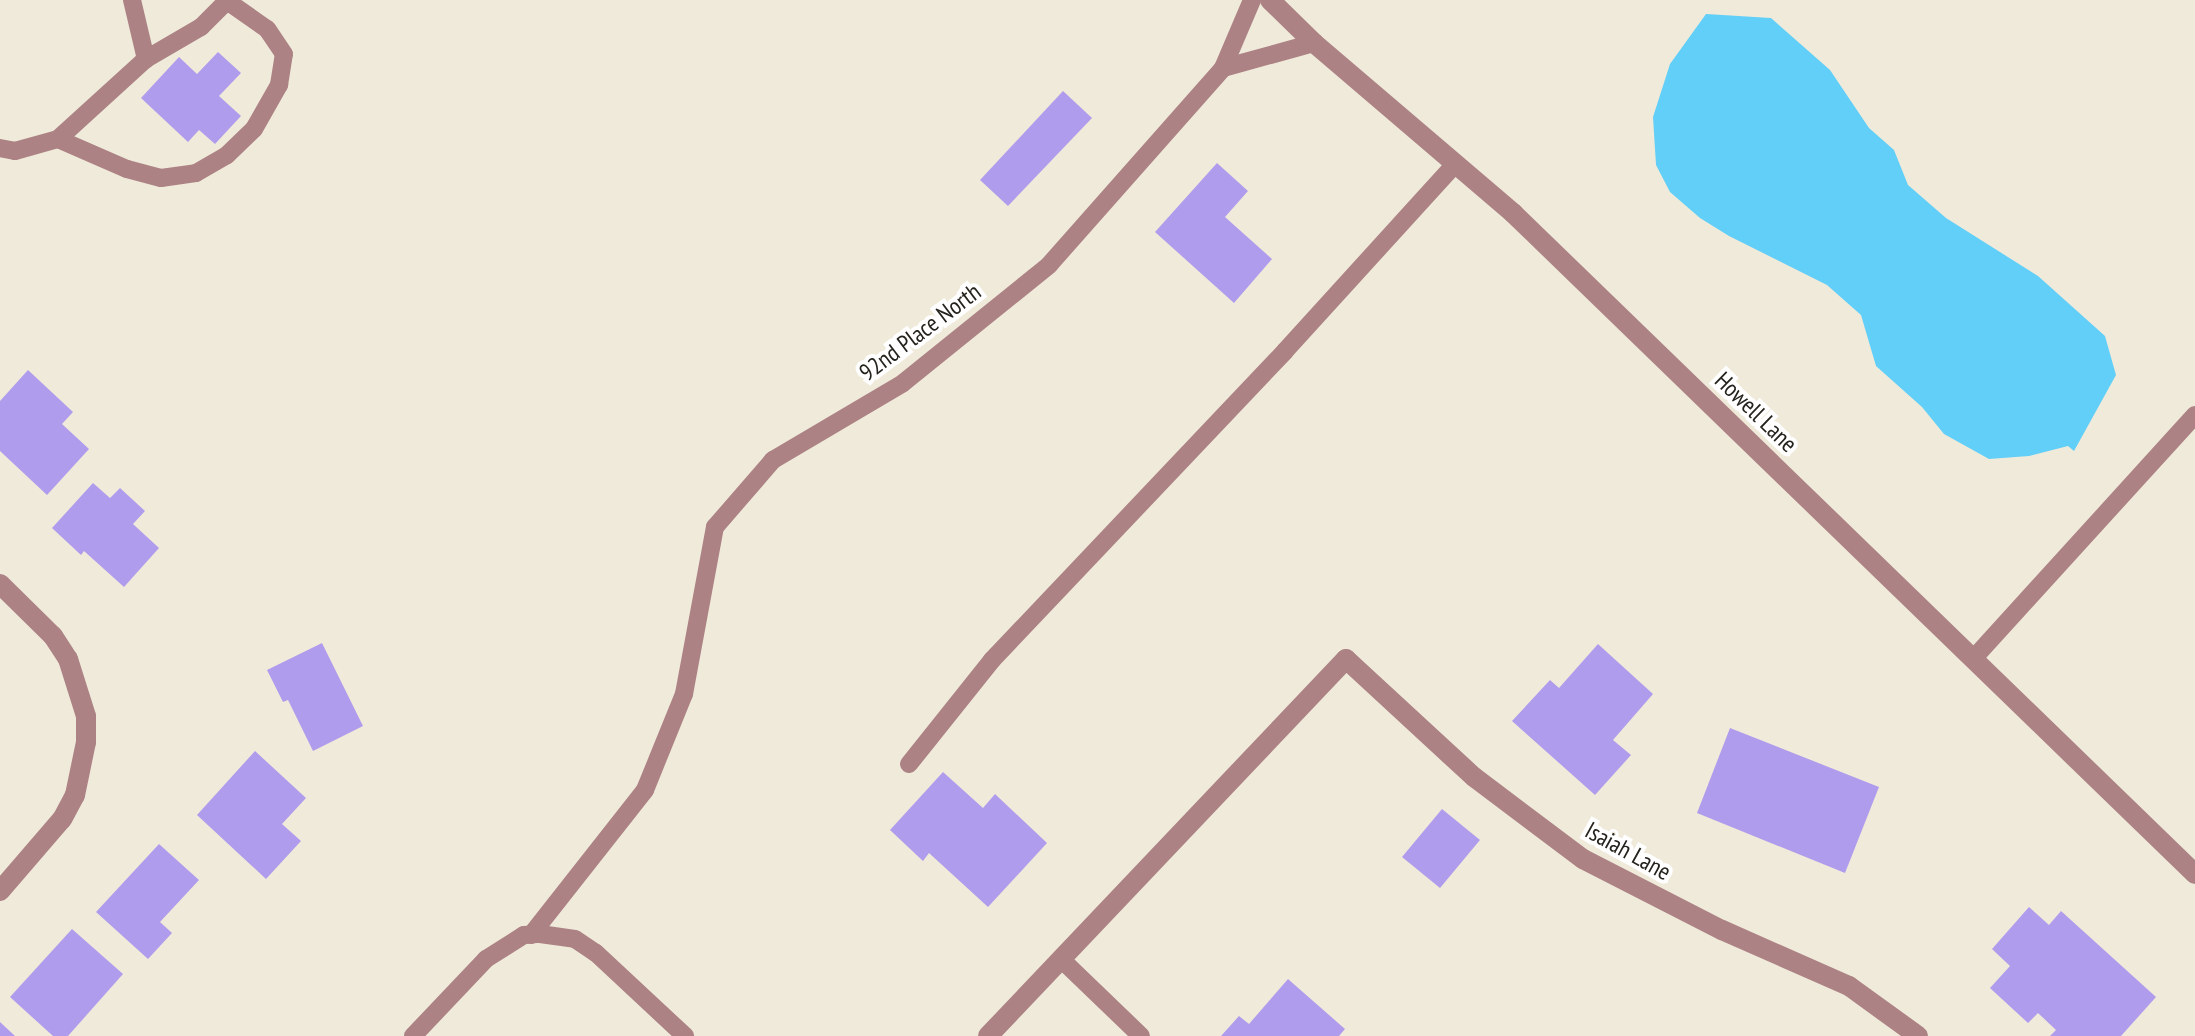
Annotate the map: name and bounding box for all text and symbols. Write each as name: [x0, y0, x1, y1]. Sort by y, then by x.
street label: 92nd Place North: [854, 277, 986, 387]
street label: Howell Lane: [1709, 366, 1803, 458]
street label: Isaiah Lane: [1580, 816, 1676, 886]

